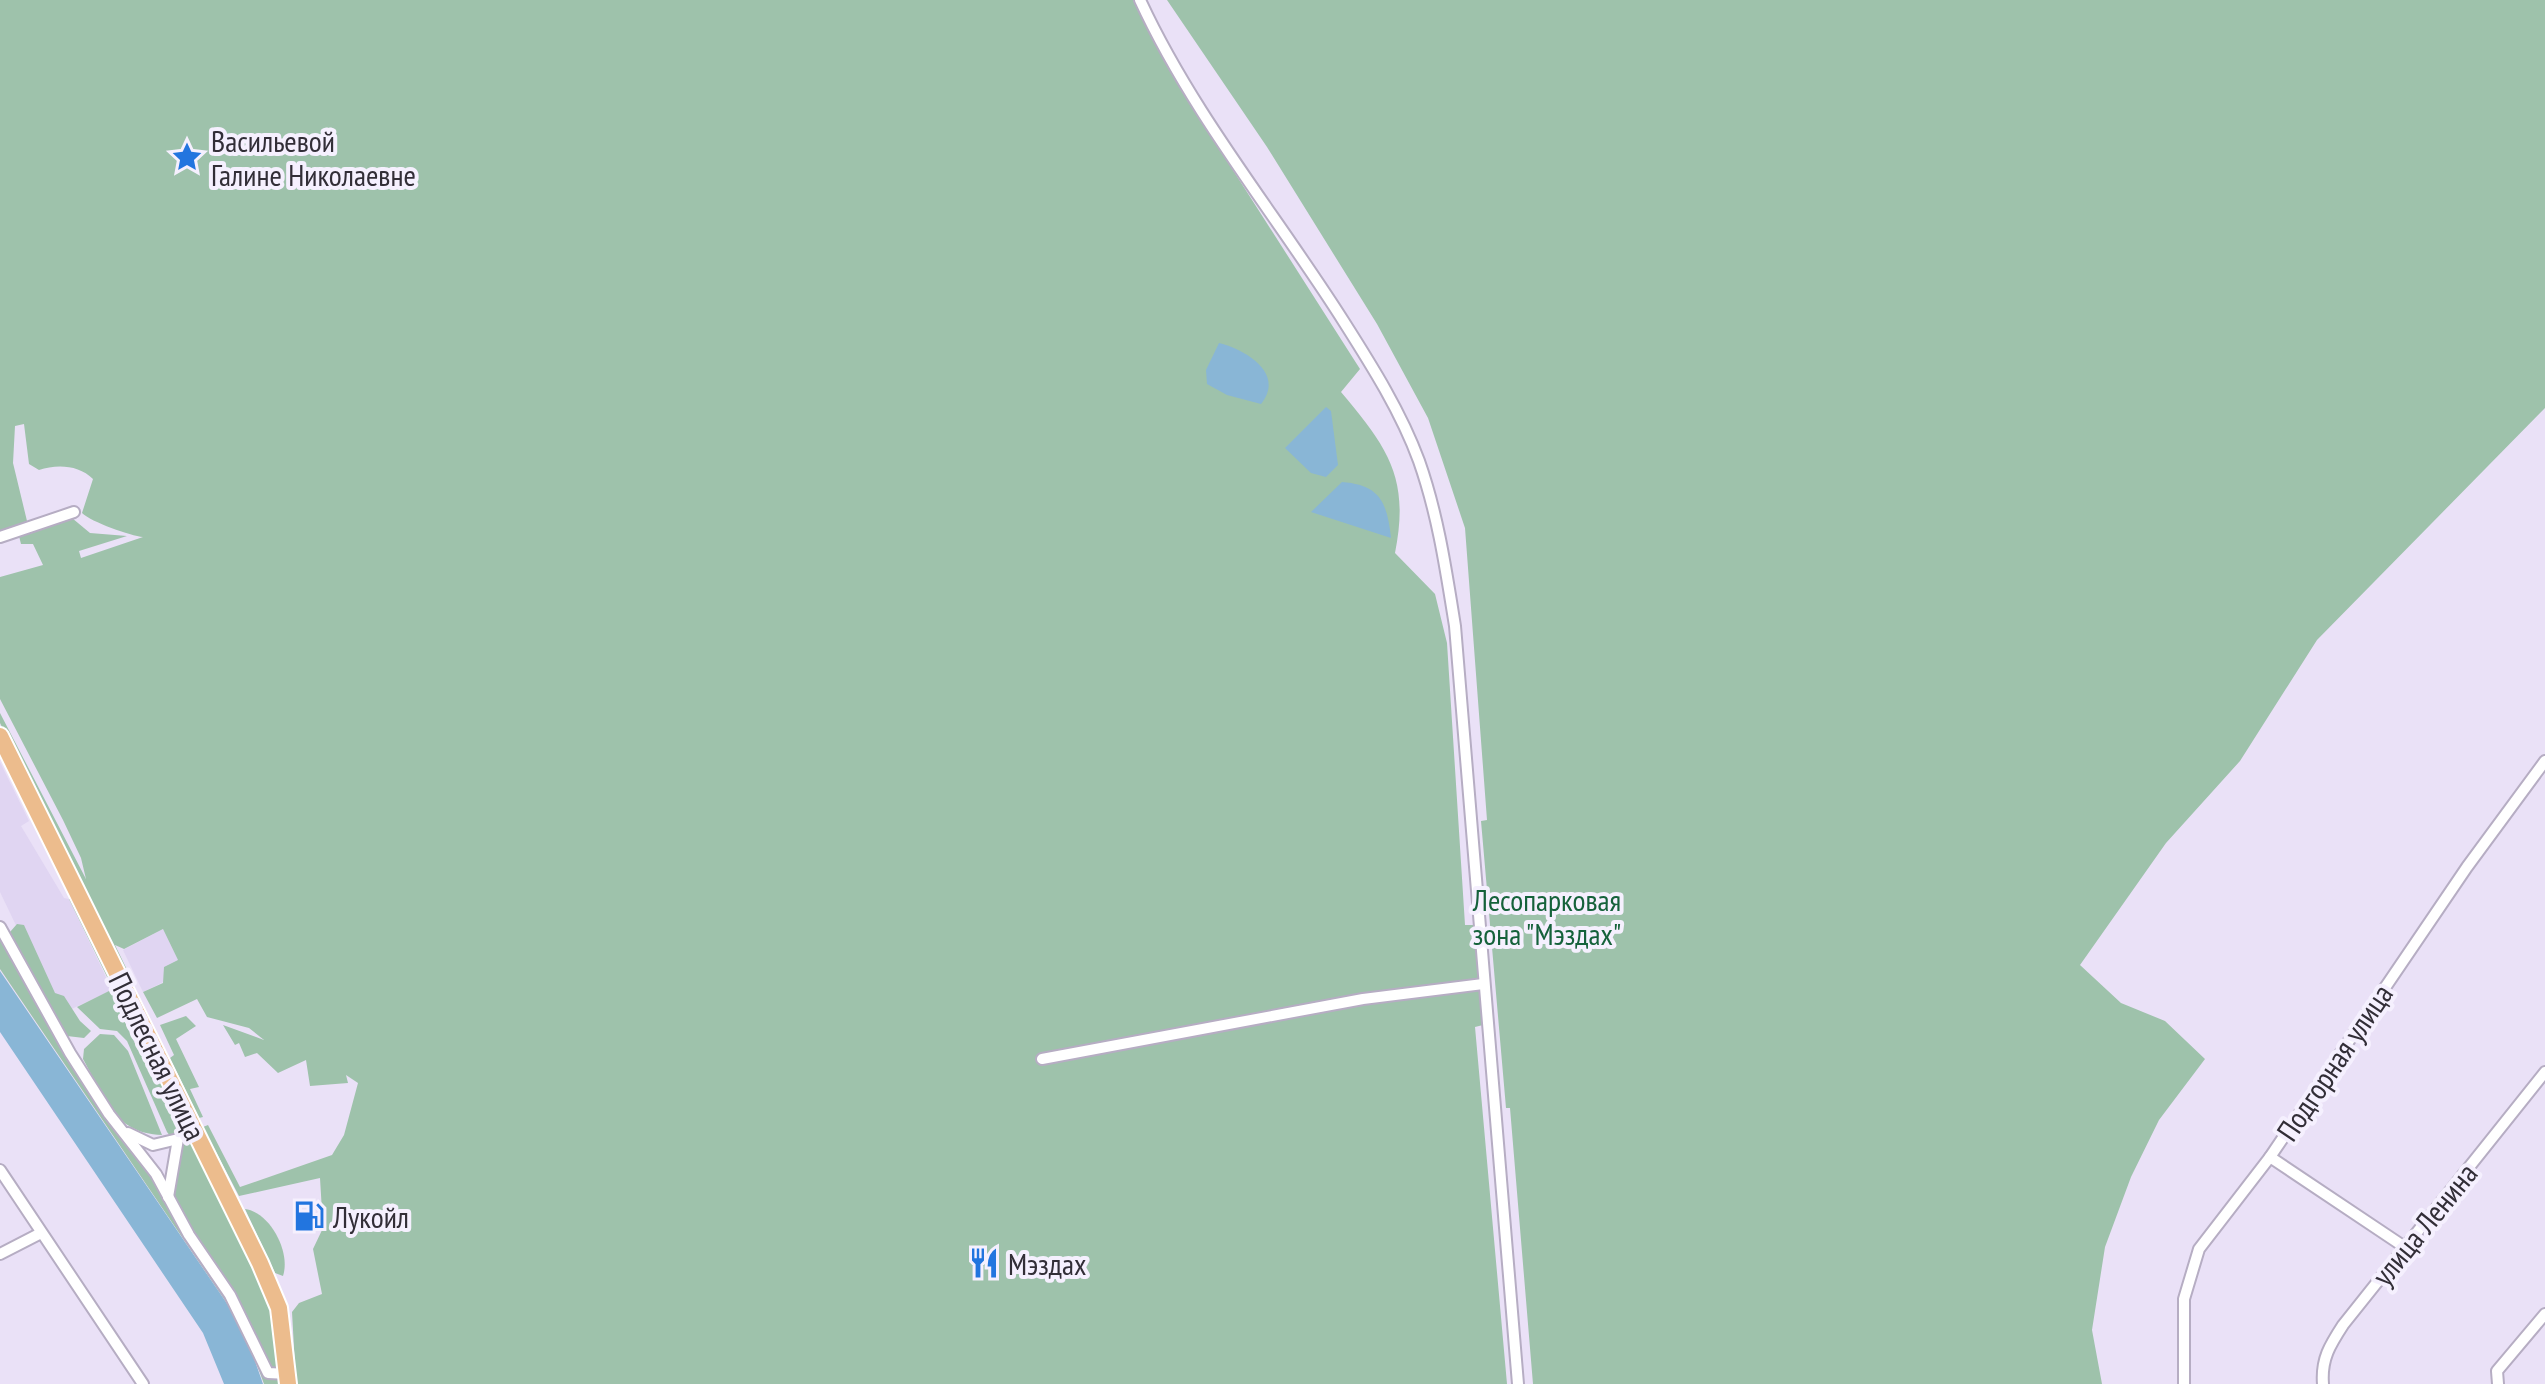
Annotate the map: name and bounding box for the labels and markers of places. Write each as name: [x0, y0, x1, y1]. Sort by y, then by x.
place label: Васильевой Галине Николаевне: [211, 121, 416, 194]
place icon: Васильевой Галине Николаевне: [170, 140, 204, 174]
place label: Лукойл: [332, 1197, 409, 1236]
fuel station icon: Лукойл: [292, 1199, 326, 1233]
place label: Мэздах: [1008, 1244, 1086, 1283]
restaurant icon: Мэздах: [967, 1246, 1001, 1280]

